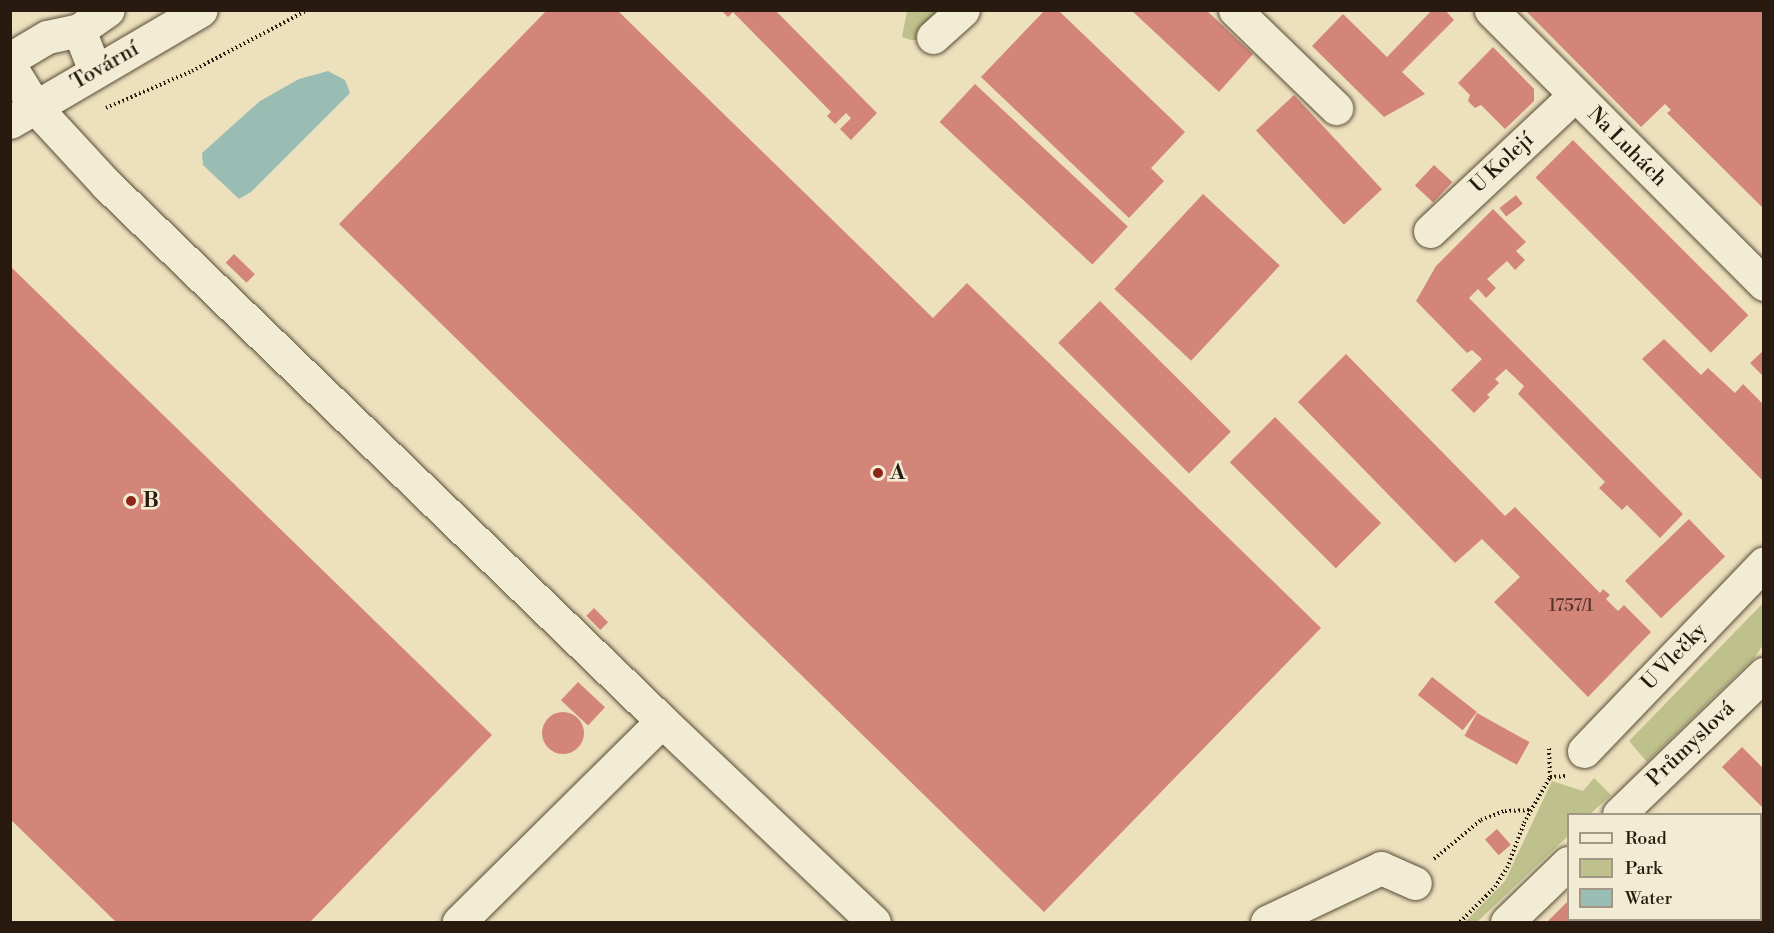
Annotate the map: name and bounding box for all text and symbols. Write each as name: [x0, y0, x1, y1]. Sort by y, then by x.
street label: Tovární: [67, 37, 143, 95]
street label: Na Luhách: [1582, 102, 1672, 192]
street label: U Kolejí: [1465, 127, 1539, 199]
place label: A: [890, 460, 905, 486]
marker: A: [871, 466, 885, 480]
place label: B: [143, 488, 159, 514]
marker: B: [124, 494, 138, 508]
house number: 1757/1: [1548, 595, 1594, 617]
street label: U Vlečky: [1636, 618, 1712, 696]
street label: Průmyslová: [1642, 696, 1740, 792]
legend: [1567, 813, 1762, 921]
text: Road: [1625, 827, 1667, 850]
text: Park: [1625, 857, 1662, 880]
text: Water: [1625, 887, 1672, 910]

